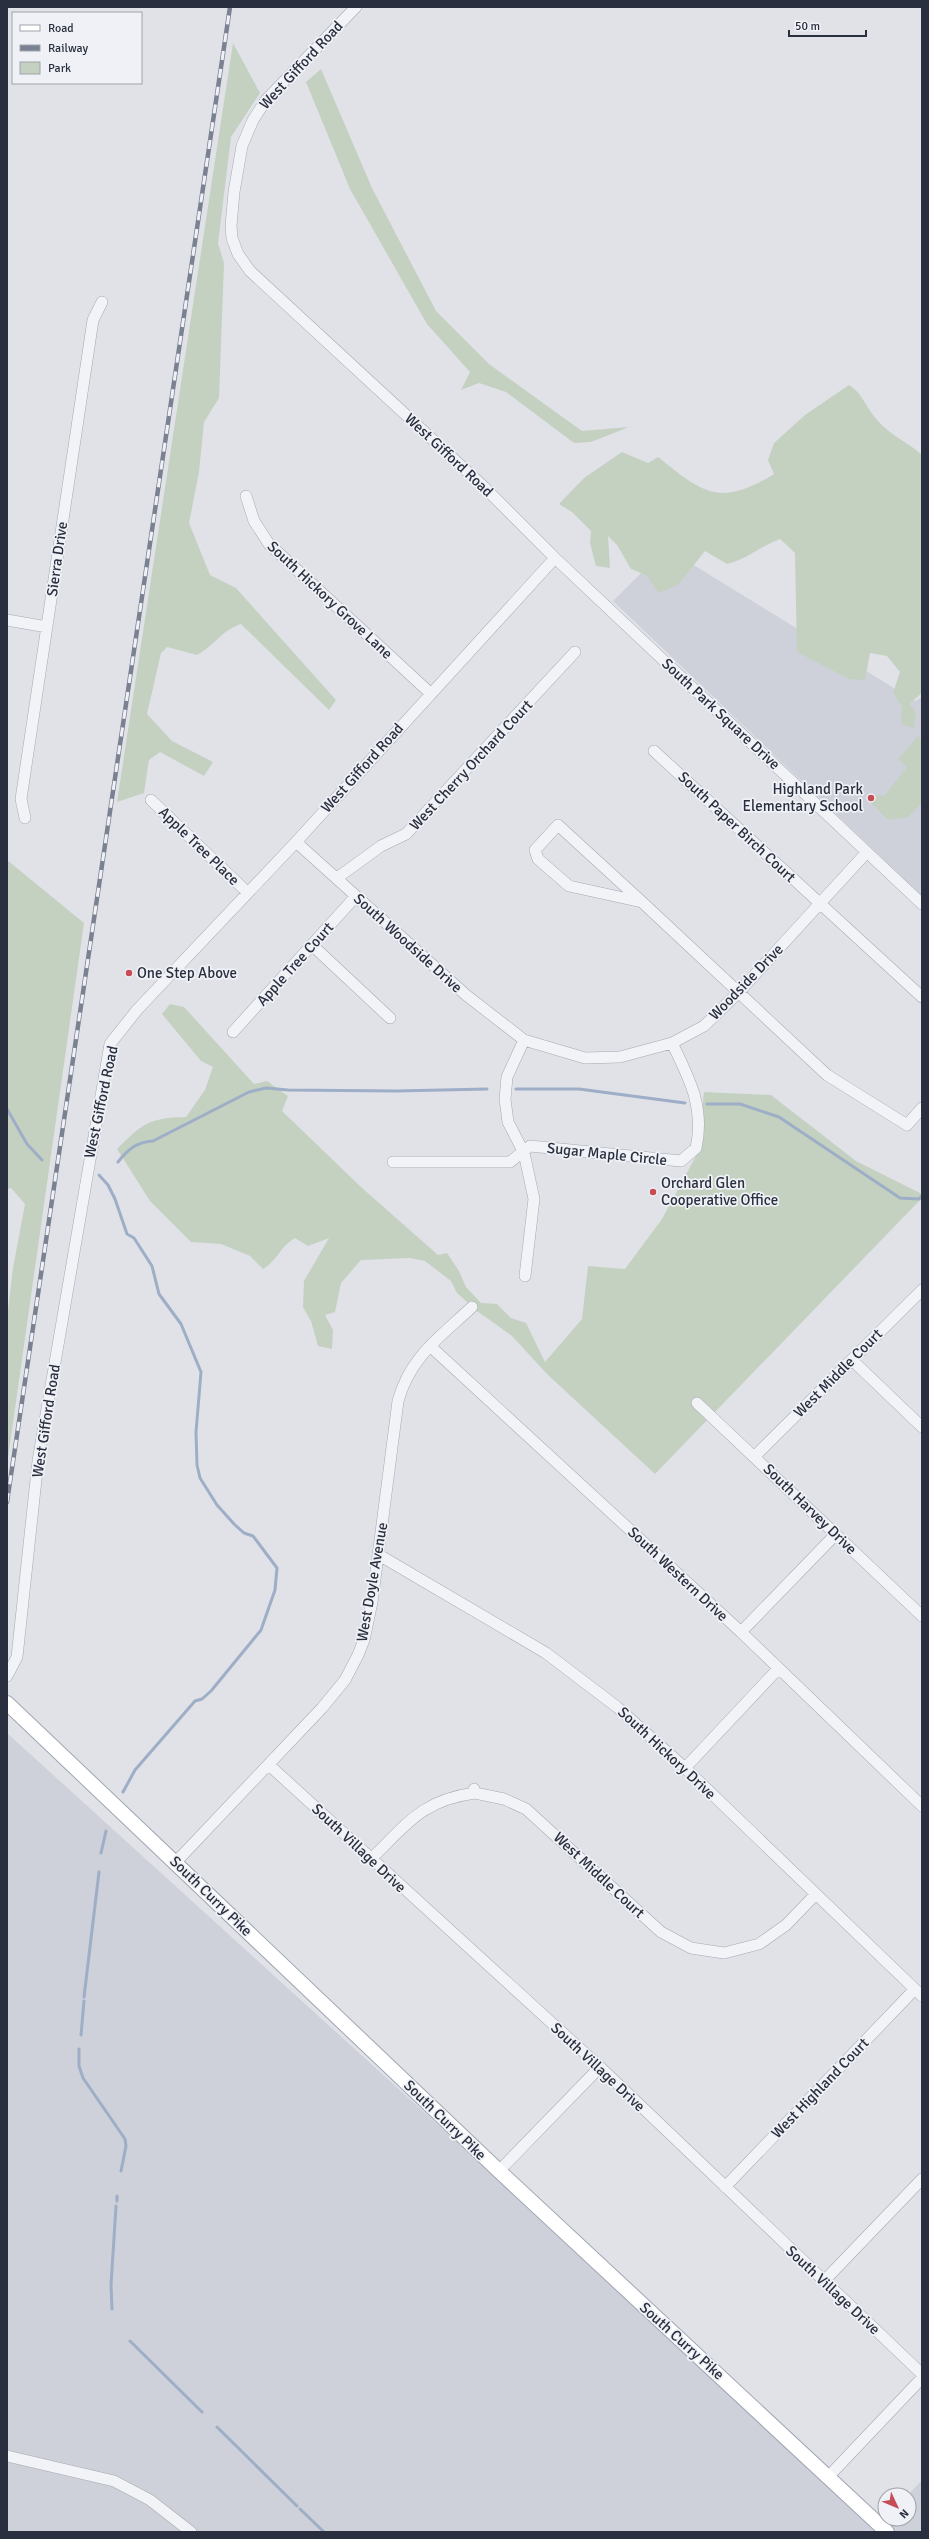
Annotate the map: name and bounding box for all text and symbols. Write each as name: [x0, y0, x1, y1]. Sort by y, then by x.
legend: [12, 12, 142, 84]
scale bar: [789, 12, 866, 38]
street label: West Gifford Road: [255, 17, 347, 113]
text: 50 m: [795, 19, 820, 34]
text: Road: [48, 21, 74, 36]
text: Railway: [48, 41, 88, 56]
text: Park: [48, 61, 71, 76]
street label: West Gifford Road: [401, 409, 497, 501]
street label: Sierra Drive: [43, 520, 71, 598]
street label: South Hickory Grove Lane: [264, 537, 396, 663]
street label: South Park Square Drive: [658, 655, 784, 773]
street label: West Cherry Orchard Court: [406, 696, 536, 834]
street label: West Gifford Road: [317, 719, 407, 817]
street label: South Paper Birch Court: [675, 768, 799, 886]
place label: Highland Park Elementary School: [742, 780, 863, 815]
marker: Highland Park Elementary School: [866, 793, 876, 803]
street label: Apple Tree Place: [155, 803, 243, 889]
street label: South Woodside Drive: [350, 890, 466, 996]
street label: Apple Tree Court: [253, 918, 337, 1010]
street label: Woodside Drive: [705, 940, 787, 1024]
place label: One Step Above: [137, 964, 237, 982]
marker: One Step Above: [124, 968, 134, 978]
street label: West Gifford Road: [80, 1044, 122, 1160]
street label: Sugar Maple Circle: [546, 1139, 668, 1169]
place label: Orchard Glen Cooperative Office: [661, 1174, 778, 1209]
marker: Orchard Glen Cooperative Office: [648, 1187, 658, 1197]
street label: West Middle Court: [790, 1325, 886, 1421]
street label: West Gifford Road: [28, 1363, 64, 1479]
street label: South Harvey Drive: [760, 1460, 860, 1558]
street label: West Doyle Avenue: [353, 1521, 391, 1643]
street label: South Western Drive: [624, 1523, 732, 1625]
street label: South Hickory Drive: [614, 1703, 720, 1803]
street label: South Village Drive: [308, 1800, 410, 1896]
street label: West Middle Court: [550, 1828, 648, 1922]
street label: South Curry Pike: [166, 1852, 256, 1940]
street label: South Village Drive: [547, 2019, 649, 2115]
street label: West Highland Court: [767, 2034, 873, 2142]
street label: South Curry Pike: [400, 2076, 490, 2164]
street label: South Village Drive: [782, 2242, 884, 2338]
street label: South Curry Pike: [636, 2298, 728, 2384]
north arrow: [877, 2487, 917, 2527]
text: N: [896, 2506, 911, 2521]

